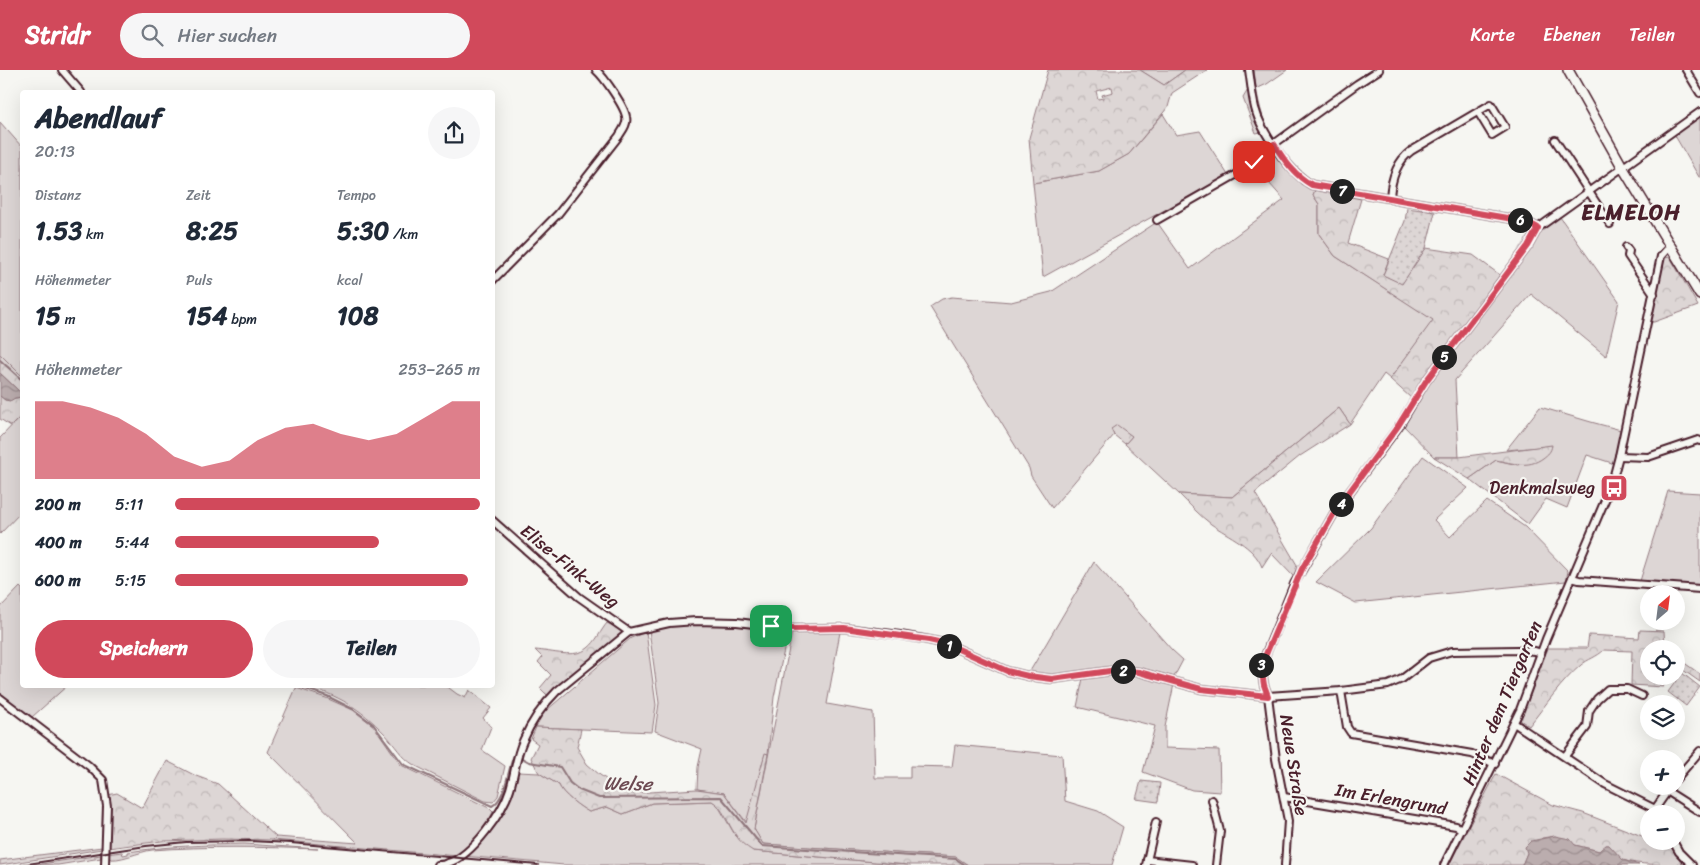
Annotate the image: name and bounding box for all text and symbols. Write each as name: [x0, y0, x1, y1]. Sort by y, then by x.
search box: [120, 13, 470, 58]
text: Stridr: [25, 14, 90, 56]
text: Hier suchen: [178, 19, 277, 52]
text: Karte: [1471, 19, 1515, 51]
text: Ebenen: [1543, 19, 1601, 51]
text: Teilen: [1629, 19, 1675, 51]
icon: search: [138, 21, 166, 49]
text: Abendlauf: [35, 93, 162, 142]
button: share: [428, 107, 480, 159]
text: 20:13: [35, 137, 75, 166]
pin: [1233, 141, 1275, 183]
icon: check: [1240, 148, 1268, 176]
pin: 7: [1330, 178, 1354, 204]
text: 7: [1339, 179, 1347, 204]
text: Distanz: [35, 183, 81, 208]
text: Zeit: [186, 183, 211, 208]
text: Tempo: [337, 183, 376, 208]
district label: ELMELOH: [1581, 193, 1681, 232]
text: 1.53: [35, 208, 82, 253]
text: 8:25: [186, 208, 238, 253]
text: 5:30: [337, 208, 389, 253]
pin: 6: [1508, 208, 1532, 232]
text: 6: [1517, 208, 1524, 233]
text: km: [82, 222, 104, 247]
text: /km: [389, 222, 418, 247]
text: Höhenmeter: [35, 268, 111, 293]
text: Puls: [186, 268, 212, 293]
text: kcal: [337, 268, 362, 293]
text: 15: [35, 293, 61, 338]
text: 154: [186, 293, 228, 338]
text: 108: [337, 293, 379, 338]
text: m: [61, 307, 75, 332]
text: bpm: [228, 307, 257, 332]
pin: 5: [1432, 344, 1456, 370]
text: 5: [1440, 345, 1449, 370]
text: Höhenmeter: [35, 355, 121, 384]
text: 253–265 m: [399, 355, 480, 384]
place label: Denkmalsweg: [1489, 472, 1595, 504]
bus stop icon: Denkmalsweg: [1599, 473, 1629, 503]
text: 200 m: [35, 490, 81, 519]
text: 5:11: [115, 490, 143, 519]
pin: 4: [1328, 492, 1354, 516]
text: 4: [1337, 492, 1346, 517]
street label: Elise-Fink-Weg: [513, 516, 627, 616]
text: 400 m: [35, 528, 82, 557]
text: 5:44: [115, 528, 150, 557]
text: 600 m: [35, 566, 81, 595]
text: 5:15: [115, 566, 146, 595]
north arrow: [1640, 585, 1685, 630]
map controls: [1640, 585, 1685, 850]
pin: [750, 605, 792, 647]
icon: arrive: [757, 612, 785, 640]
street label: Hinter dem Tiergarten: [1453, 615, 1551, 791]
button: Speichern: [35, 620, 253, 678]
button: Teilen: [263, 620, 480, 678]
pin: 1: [936, 634, 962, 658]
text: 1: [946, 634, 953, 659]
button: locate: [1640, 640, 1685, 685]
pin: 3: [1248, 652, 1274, 678]
text: 3: [1258, 653, 1265, 678]
pin: 2: [1110, 658, 1136, 684]
text: 2: [1119, 659, 1128, 684]
button: layers: [1640, 695, 1685, 740]
street label: Neue Straße: [1270, 712, 1318, 818]
button: +: [1640, 750, 1685, 795]
water label: Welse: [604, 767, 655, 800]
street label: Im Erlengrund: [1332, 773, 1451, 825]
button: −: [1640, 805, 1685, 850]

